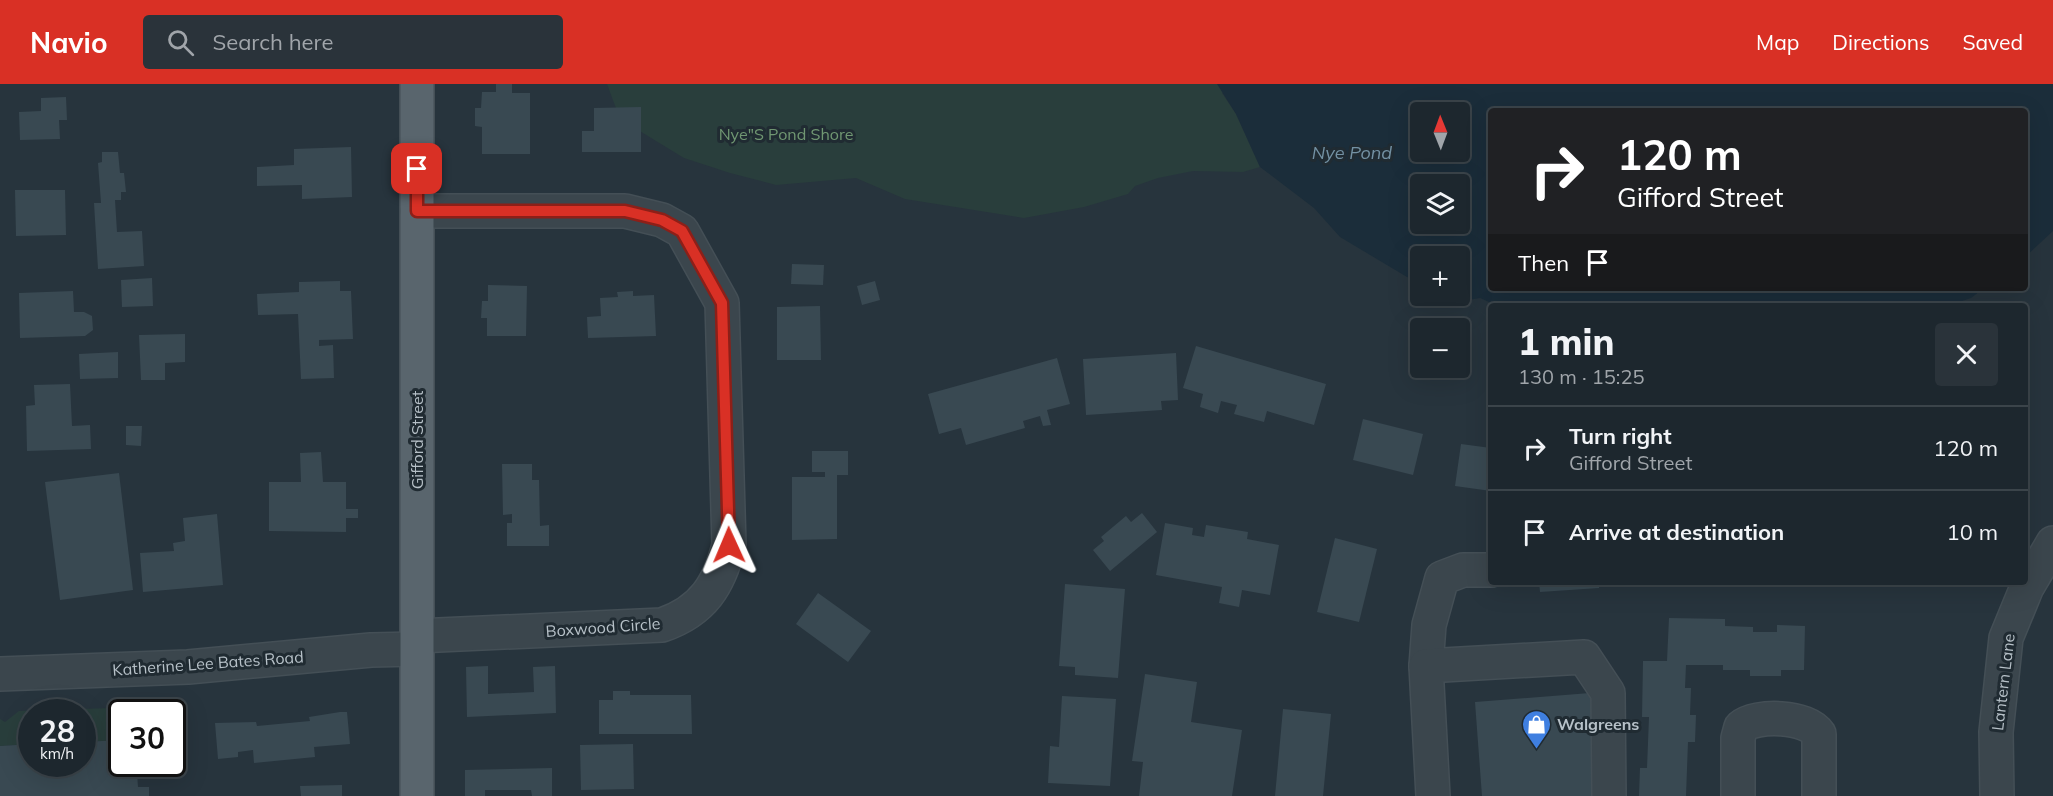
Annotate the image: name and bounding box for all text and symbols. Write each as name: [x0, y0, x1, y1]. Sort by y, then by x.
search box: [143, 15, 563, 69]
text: Navio: [30, 25, 107, 60]
icon: search: [164, 26, 197, 59]
text: Search here: [212, 28, 333, 56]
text: Map: [1756, 29, 1799, 55]
text: Directions: [1832, 29, 1929, 55]
text: Saved: [1962, 29, 2023, 55]
north arrow: [1410, 102, 1470, 162]
map controls: [1410, 102, 1470, 378]
park label: Nye"S Pond Shore: [719, 124, 853, 144]
text: 120 m: [1617, 128, 1742, 181]
icon: right: [1518, 132, 1596, 210]
water label: Nye Pond: [1312, 141, 1392, 164]
pin: [391, 143, 442, 194]
icon: arrive: [400, 152, 433, 185]
button: layers: [1410, 174, 1470, 234]
text: Gifford Street: [1617, 180, 1784, 214]
button: +: [1410, 246, 1470, 306]
icon: arrive: [1581, 246, 1614, 279]
text: Then: [1518, 249, 1569, 277]
button: −: [1410, 318, 1470, 378]
text: 1 min: [1518, 319, 1614, 364]
button: close: [1935, 323, 1998, 386]
text: 130 m · 15:25: [1518, 364, 1644, 389]
street label: Gifford Street: [407, 390, 427, 489]
text: Turn right: [1569, 422, 1672, 450]
icon: right: [1518, 432, 1551, 465]
text: 120 m: [1933, 434, 1998, 462]
text: Gifford Street: [1569, 450, 1692, 475]
position arrow: [697, 513, 761, 577]
icon: arrive: [1518, 516, 1551, 549]
text: Arrive at destination: [1569, 518, 1784, 546]
text: 10 m: [1947, 518, 1998, 546]
street label: Boxwood Circle: [545, 613, 661, 641]
street label: Lantern Lane: [1987, 632, 2019, 732]
street label: Katherine Lee Bates Road: [112, 646, 304, 680]
speed limit sign: 30: [108, 699, 186, 777]
shop icon: Walgreens: [1520, 708, 1552, 750]
text: 28: [39, 712, 75, 750]
place label: Walgreens: [1557, 714, 1639, 734]
text: km/h: [40, 744, 74, 763]

